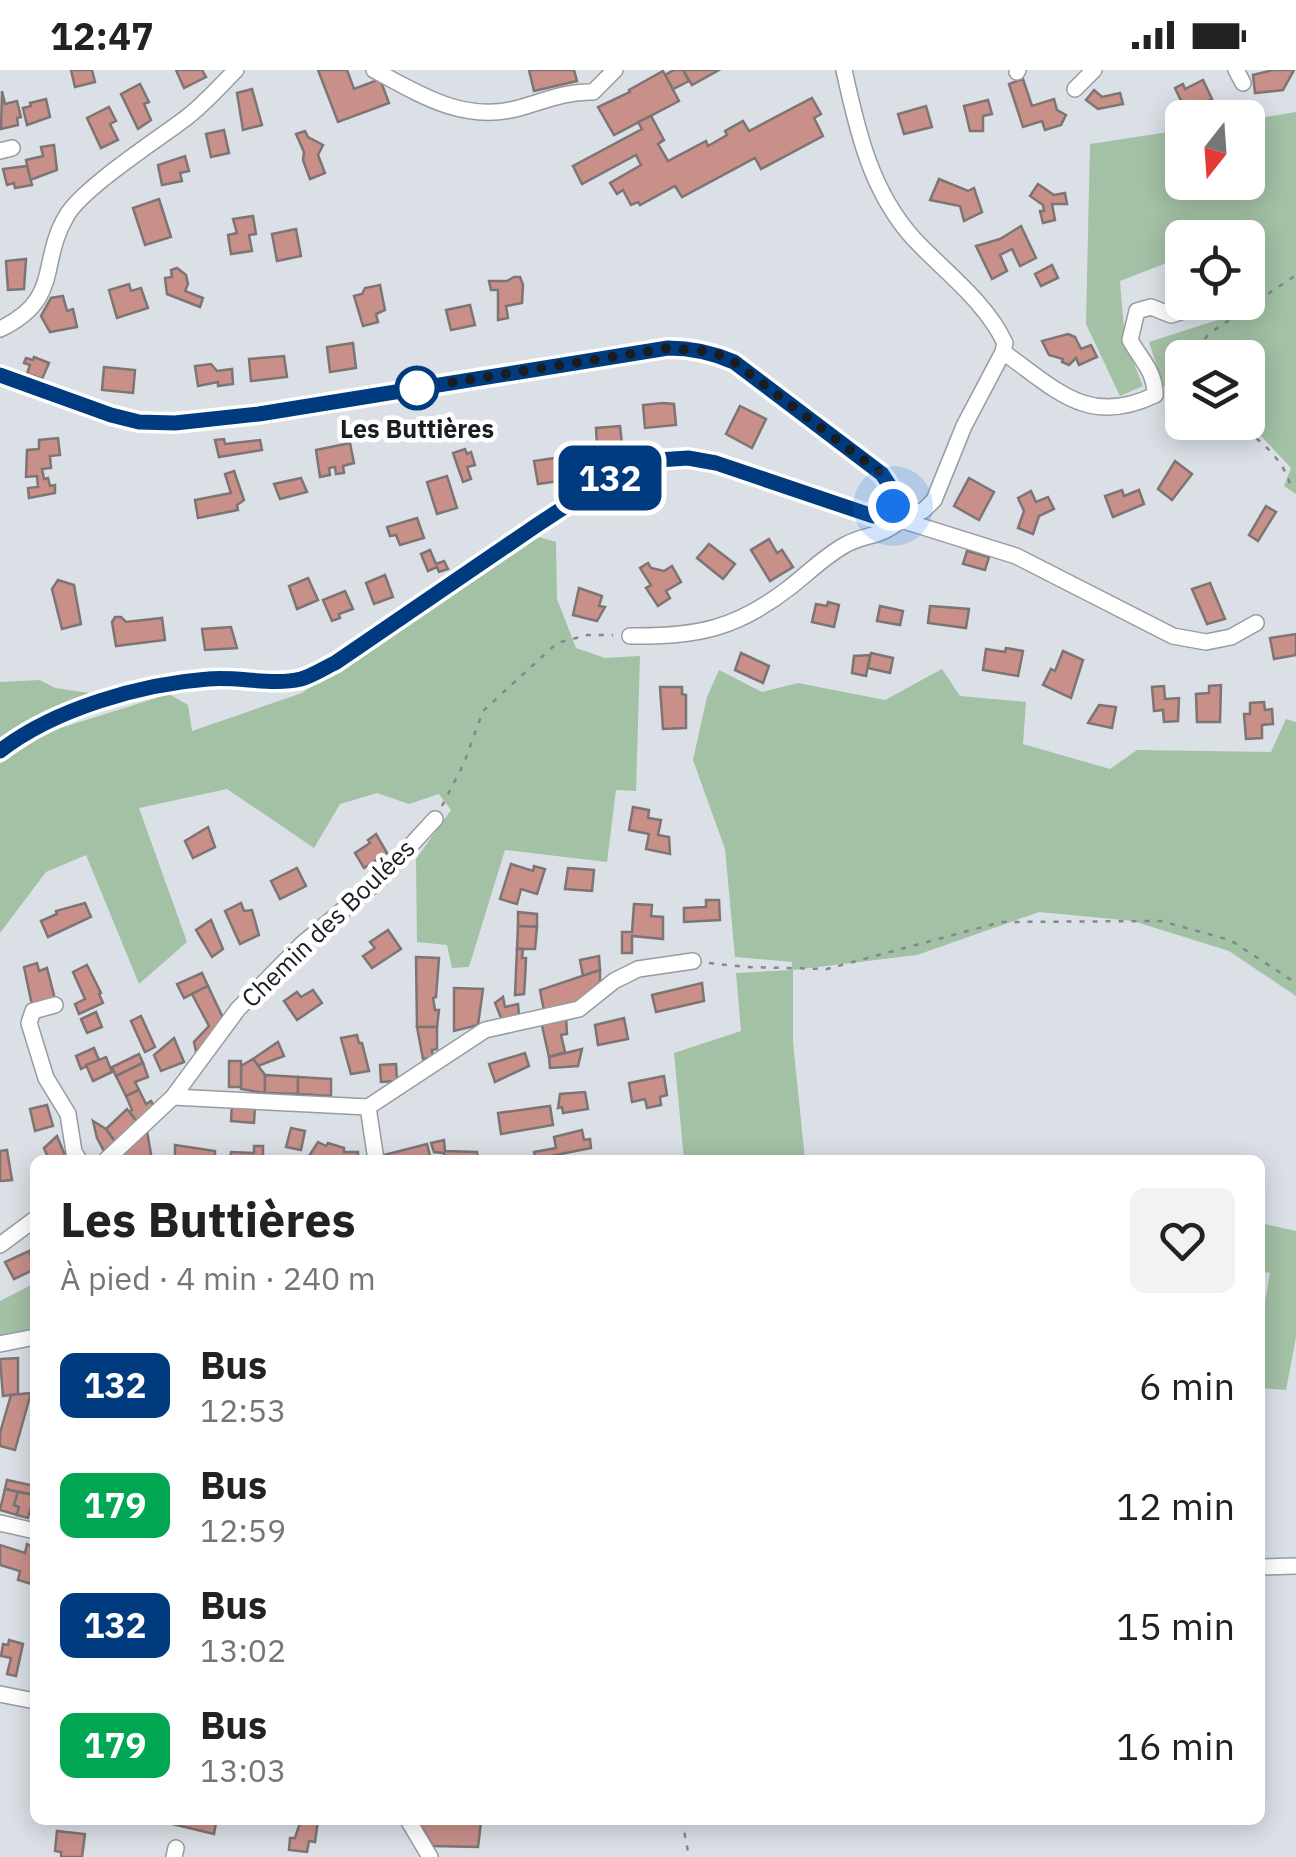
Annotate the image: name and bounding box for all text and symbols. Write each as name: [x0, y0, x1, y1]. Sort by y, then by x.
text: 12:47: [50, 11, 154, 60]
north arrow: [1165, 100, 1265, 200]
map controls: [1165, 100, 1265, 440]
button: locate: [1165, 220, 1265, 320]
button: layers: [1165, 340, 1265, 440]
marker: Les Buttières: [396, 367, 438, 409]
place label: Les Buttières: [340, 412, 494, 445]
line badge: 132: [552, 446, 668, 510]
text: 132: [578, 455, 642, 501]
your location: [868, 481, 918, 531]
street label: Chemin des Boulées: [234, 831, 421, 1014]
text: Les Buttières: [60, 1188, 356, 1250]
button: heart: [1130, 1188, 1235, 1293]
text: À pied · 4 min · 240 m: [60, 1257, 376, 1299]
text: Bus: [200, 1340, 267, 1389]
text: 6 min: [1139, 1361, 1235, 1410]
text: 132: [83, 1362, 147, 1408]
text: 12:53: [200, 1389, 286, 1431]
text: Bus: [200, 1460, 267, 1509]
text: 12 min: [1116, 1481, 1235, 1530]
text: 179: [83, 1482, 147, 1528]
text: 12:59: [200, 1509, 286, 1551]
text: Bus: [200, 1580, 267, 1629]
text: 15 min: [1116, 1601, 1235, 1650]
text: 132: [83, 1602, 147, 1648]
text: 13:02: [200, 1629, 286, 1671]
text: Bus: [200, 1700, 267, 1749]
text: 16 min: [1116, 1721, 1235, 1770]
text: 179: [83, 1722, 147, 1768]
text: 13:03: [200, 1749, 286, 1791]

